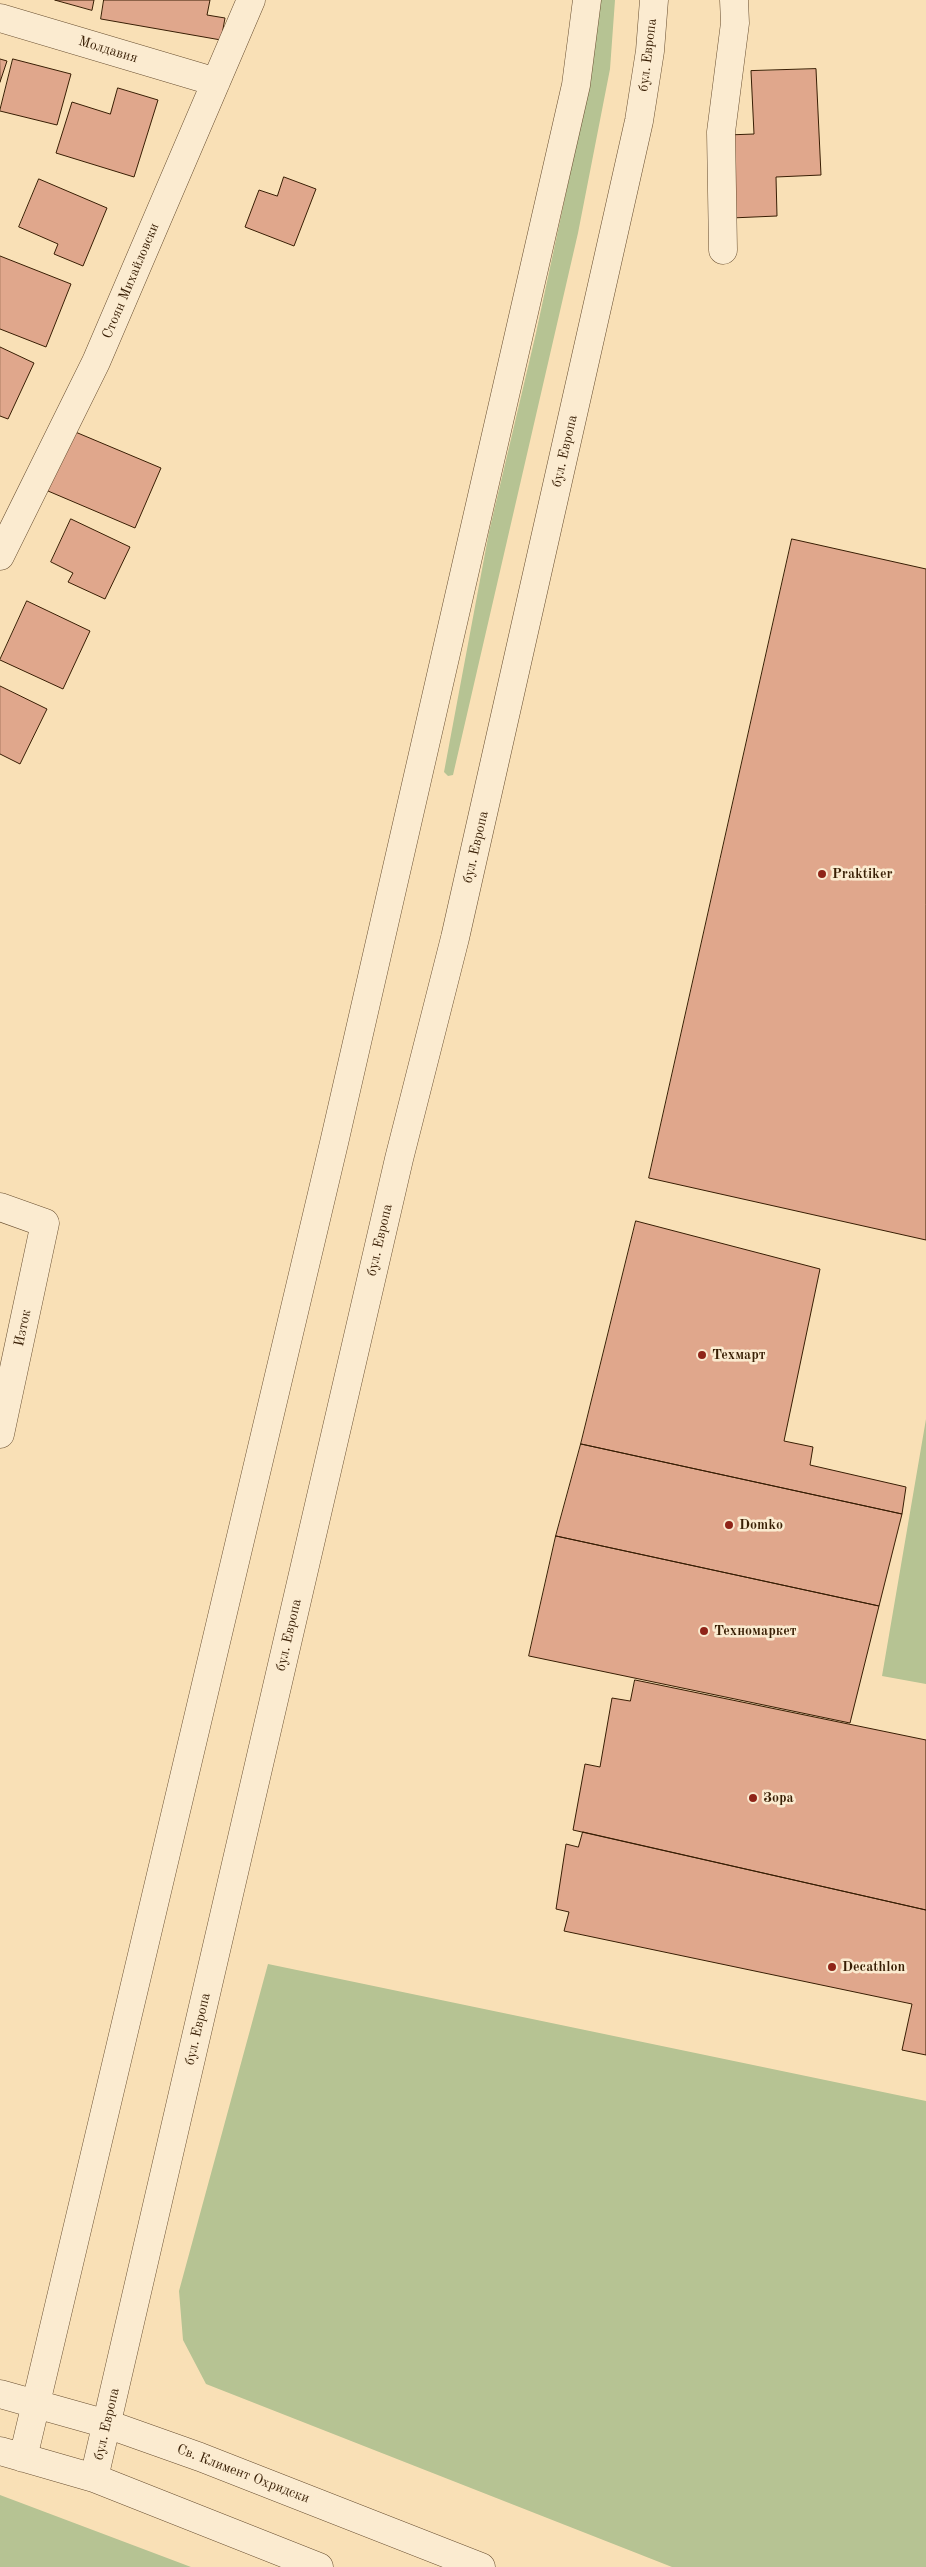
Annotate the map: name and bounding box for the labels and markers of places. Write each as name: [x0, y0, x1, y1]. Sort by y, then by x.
place label: Praktiker: [832, 866, 893, 882]
marker: Praktiker: [816, 868, 828, 880]
place label: Техмарт: [712, 1347, 766, 1363]
marker: Техмарт: [696, 1349, 708, 1361]
place label: Domko: [739, 1517, 783, 1533]
marker: Domko: [723, 1519, 735, 1531]
place label: Техномаркет: [714, 1623, 797, 1639]
marker: Техномаркет: [698, 1625, 710, 1637]
place label: Зора: [763, 1790, 794, 1806]
marker: Зора: [747, 1792, 759, 1804]
place label: Decathlon: [842, 1959, 905, 1975]
marker: Decathlon: [826, 1961, 838, 1973]

